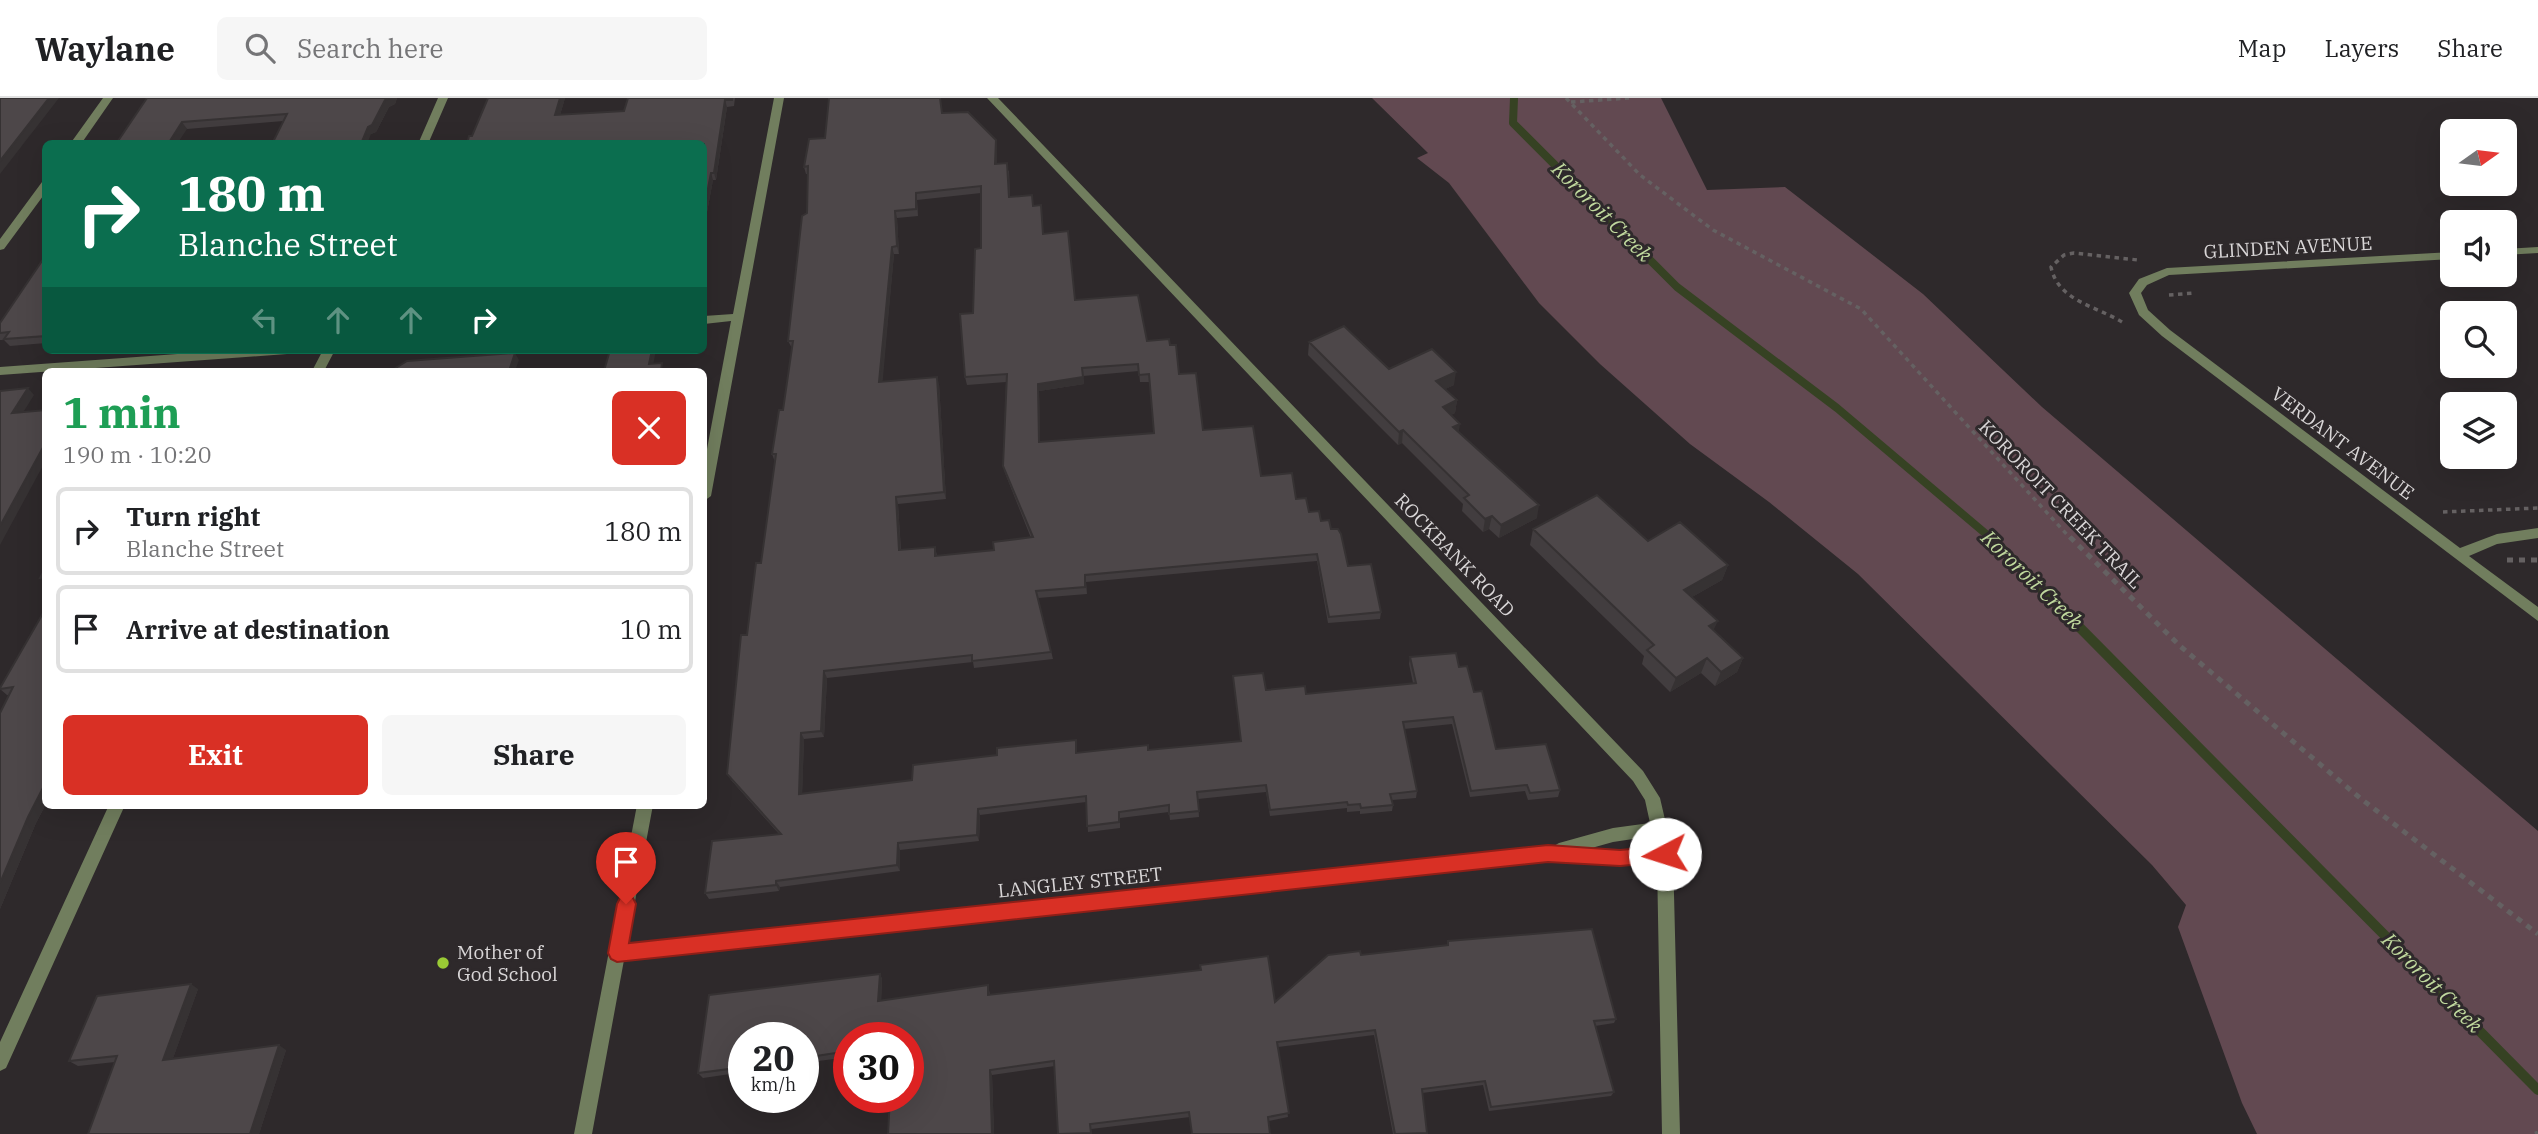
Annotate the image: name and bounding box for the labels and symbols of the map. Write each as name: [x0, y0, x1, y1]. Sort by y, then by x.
north arrow: [2440, 119, 2516, 196]
water label: Kororoit Creek: [1546, 154, 1660, 268]
street label: GLINDEN AVENUE: [2203, 231, 2373, 263]
street label: VERDANT AVENUE: [2267, 381, 2419, 505]
street label: KOROROIT CREEK TRAIL: [1974, 414, 2148, 594]
street label: ROCKBANK ROAD: [1390, 488, 1520, 622]
water label: Kororoit Creek: [1975, 523, 2090, 636]
position arrow: [1628, 817, 1702, 891]
pin: [596, 832, 656, 904]
street label: LANGLEY STREET: [997, 861, 1163, 903]
water label: Kororoit Creek: [2376, 925, 2490, 1039]
place label: Mother of God School: [457, 940, 558, 986]
marker: Mother of God School: [435, 955, 451, 971]
speed limit sign: 30: [833, 1022, 924, 1113]

